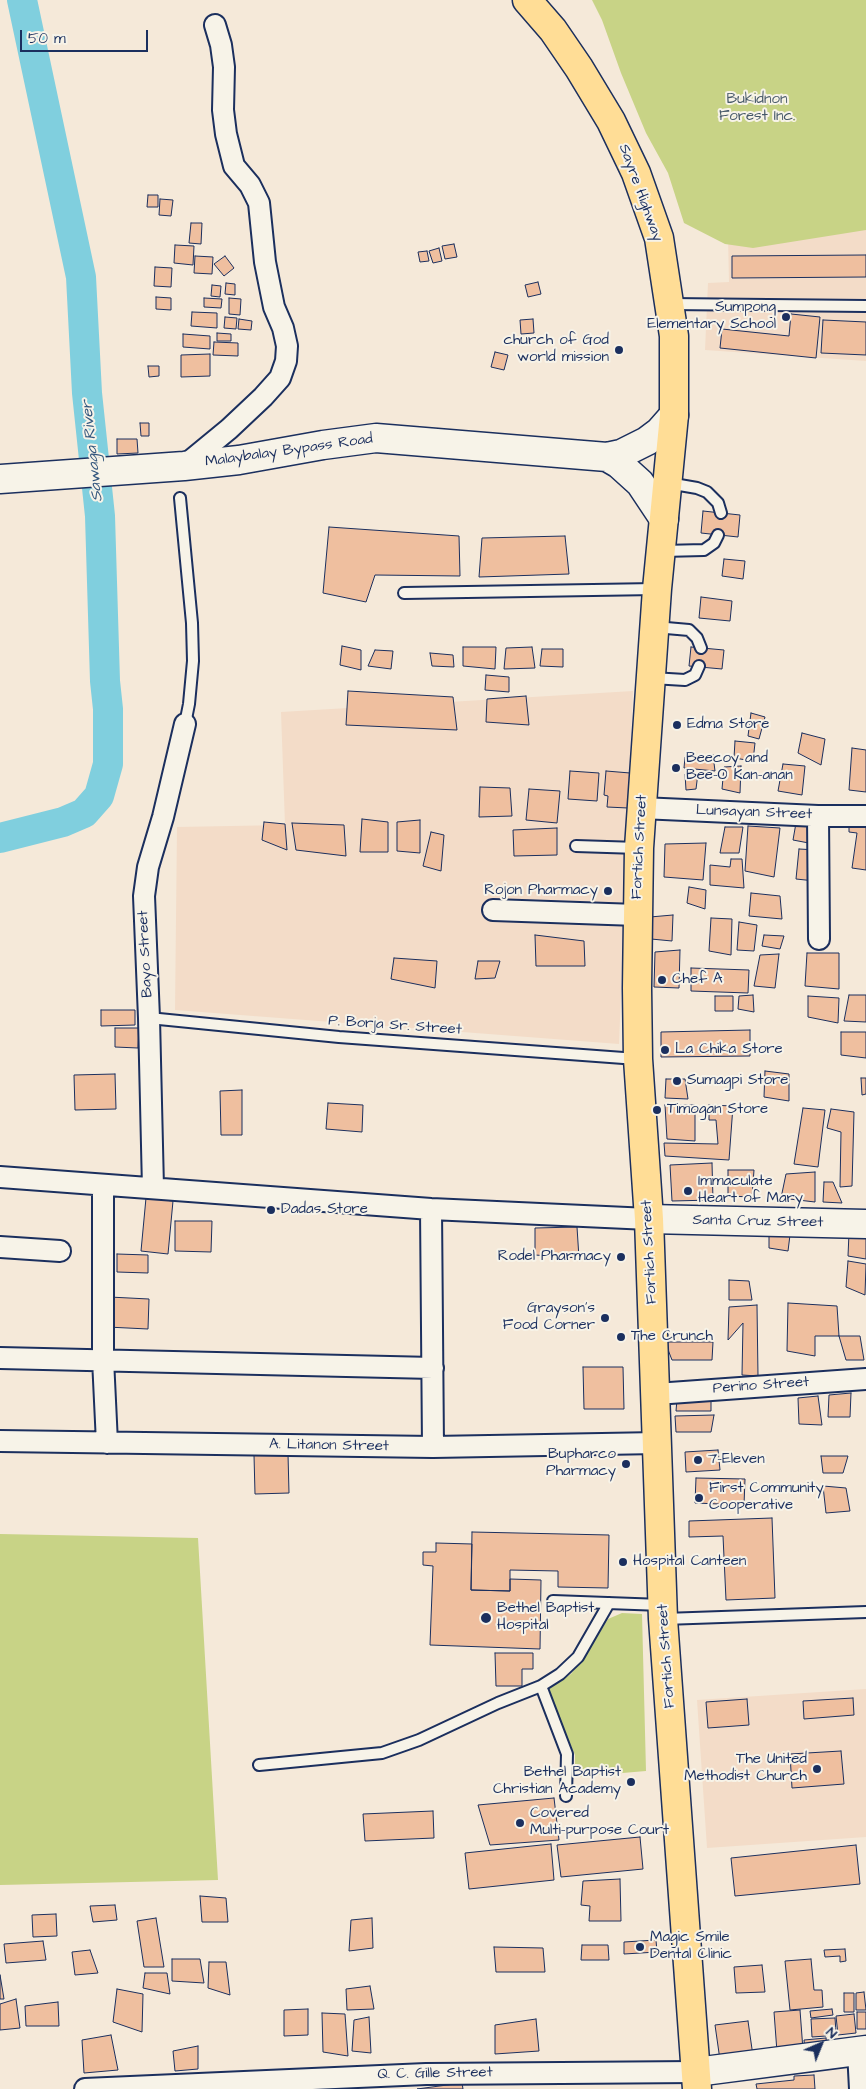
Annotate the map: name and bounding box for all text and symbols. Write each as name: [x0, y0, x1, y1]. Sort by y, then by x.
scale bar: [22, 20, 150, 52]
text: 50 m: [28, 28, 66, 49]
park label: Bukidnon Forest Inc.: [719, 91, 795, 126]
street label: Sayre Highway: [614, 142, 666, 244]
place label: Sumpong Elementary School: [647, 299, 776, 334]
marker: Sumpong Elementary School: [780, 311, 792, 323]
place label: church of God world mission: [503, 332, 609, 367]
marker: church of God world mission: [613, 344, 625, 356]
water label: Sawaga River: [78, 399, 108, 503]
street label: Malaybalay Bypass Road: [204, 430, 374, 472]
place label: Edma Store: [687, 716, 769, 734]
marker: Edma Store: [671, 719, 683, 731]
place label: Beecoy and Bee-O Kan-anan: [686, 750, 793, 785]
marker: Beecoy and Bee-O Kan-anan: [670, 762, 682, 774]
street label: Fortich Street: [628, 794, 652, 900]
street label: Lunsayan Street: [696, 802, 812, 824]
place label: Rojon Pharmacy: [484, 882, 598, 900]
marker: Rojon Pharmacy: [602, 885, 614, 897]
street label: Bayo Street: [135, 910, 157, 998]
place label: Chef A: [672, 971, 723, 989]
marker: Chef A: [656, 974, 668, 986]
street label: P. Borja Sr. Street: [328, 1012, 462, 1040]
place label: La Chika Store: [675, 1041, 783, 1059]
marker: La Chika Store: [659, 1044, 671, 1056]
place label: Sumagpi Store: [687, 1072, 788, 1090]
marker: Sumagpi Store: [671, 1075, 683, 1087]
place label: Timogan Store: [667, 1101, 768, 1119]
marker: Timogan Store: [651, 1104, 663, 1116]
place label: Immaculate Heart of Mary: [698, 1173, 803, 1208]
marker: Immaculate Heart of Mary: [682, 1185, 694, 1197]
street label: Fortich Street: [638, 1199, 662, 1305]
place label: Dadas Store: [281, 1201, 368, 1219]
marker: Dadas Store: [265, 1204, 277, 1216]
street label: Santa Cruz Street: [693, 1212, 823, 1232]
place label: Rodel Pharmacy: [498, 1248, 611, 1266]
marker: Rodel Pharmacy: [615, 1251, 627, 1263]
place label: Grayson's Food Corner: [503, 1300, 595, 1335]
marker: Grayson's Food Corner: [599, 1312, 611, 1324]
place label: The Crunch: [631, 1328, 713, 1346]
marker: The Crunch: [615, 1331, 627, 1343]
street label: Perino Street: [712, 1374, 810, 1398]
street label: A. Litanon Street: [269, 1436, 389, 1456]
place label: Bupharco Pharmacy: [546, 1446, 616, 1481]
place label: 7-Eleven: [708, 1451, 765, 1469]
marker: 7-Eleven: [692, 1454, 704, 1466]
marker: Bupharco Pharmacy: [620, 1458, 632, 1470]
place label: First Community Cooperative: [709, 1480, 824, 1515]
marker: First Community Cooperative: [693, 1492, 705, 1504]
place label: Hospital Canteen: [633, 1553, 746, 1571]
marker: Hospital Canteen: [617, 1556, 629, 1568]
place label: Bethel Baptist Hospital: [497, 1600, 594, 1635]
street label: Fortich Street: [654, 1603, 680, 1709]
marker: Bethel Baptist Hospital: [479, 1611, 493, 1625]
place label: The United Methodist Church: [684, 1751, 807, 1786]
marker: The United Methodist Church: [811, 1763, 823, 1775]
place label: Bethel Baptist Christian Academy: [493, 1764, 621, 1799]
marker: Bethel Baptist Christian Academy: [625, 1776, 637, 1788]
place label: Covered Multi-purpose Court: [530, 1805, 669, 1840]
marker: Covered Multi-purpose Court: [514, 1817, 526, 1829]
place label: Magic Smile Dental Clinic: [650, 1929, 732, 1964]
marker: Magic Smile Dental Clinic: [634, 1941, 646, 1953]
north arrow: [796, 2019, 846, 2069]
text: N: [821, 2023, 842, 2043]
street label: Q. C. Gille Street: [377, 2064, 493, 2084]

